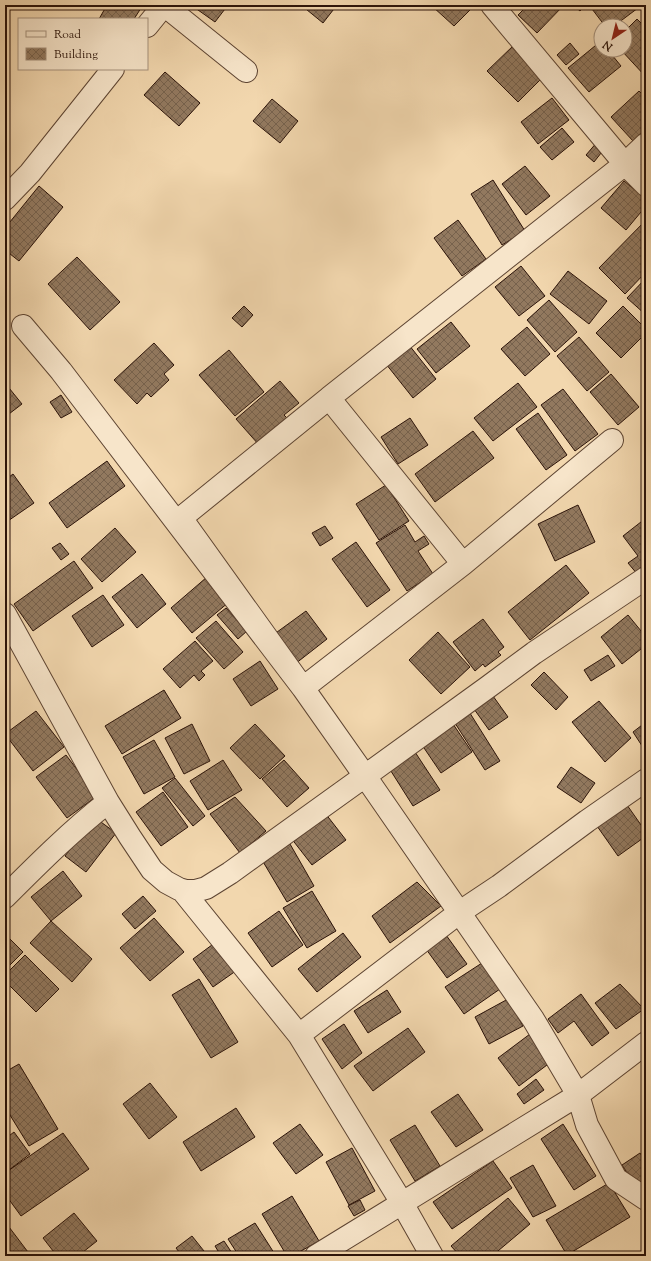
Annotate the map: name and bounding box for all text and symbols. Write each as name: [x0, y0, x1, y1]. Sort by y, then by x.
legend: [18, 18, 148, 70]
north arrow: [593, 18, 633, 58]
text: Road: [54, 26, 81, 44]
text: N: [599, 36, 617, 55]
text: Building: [54, 46, 98, 64]

